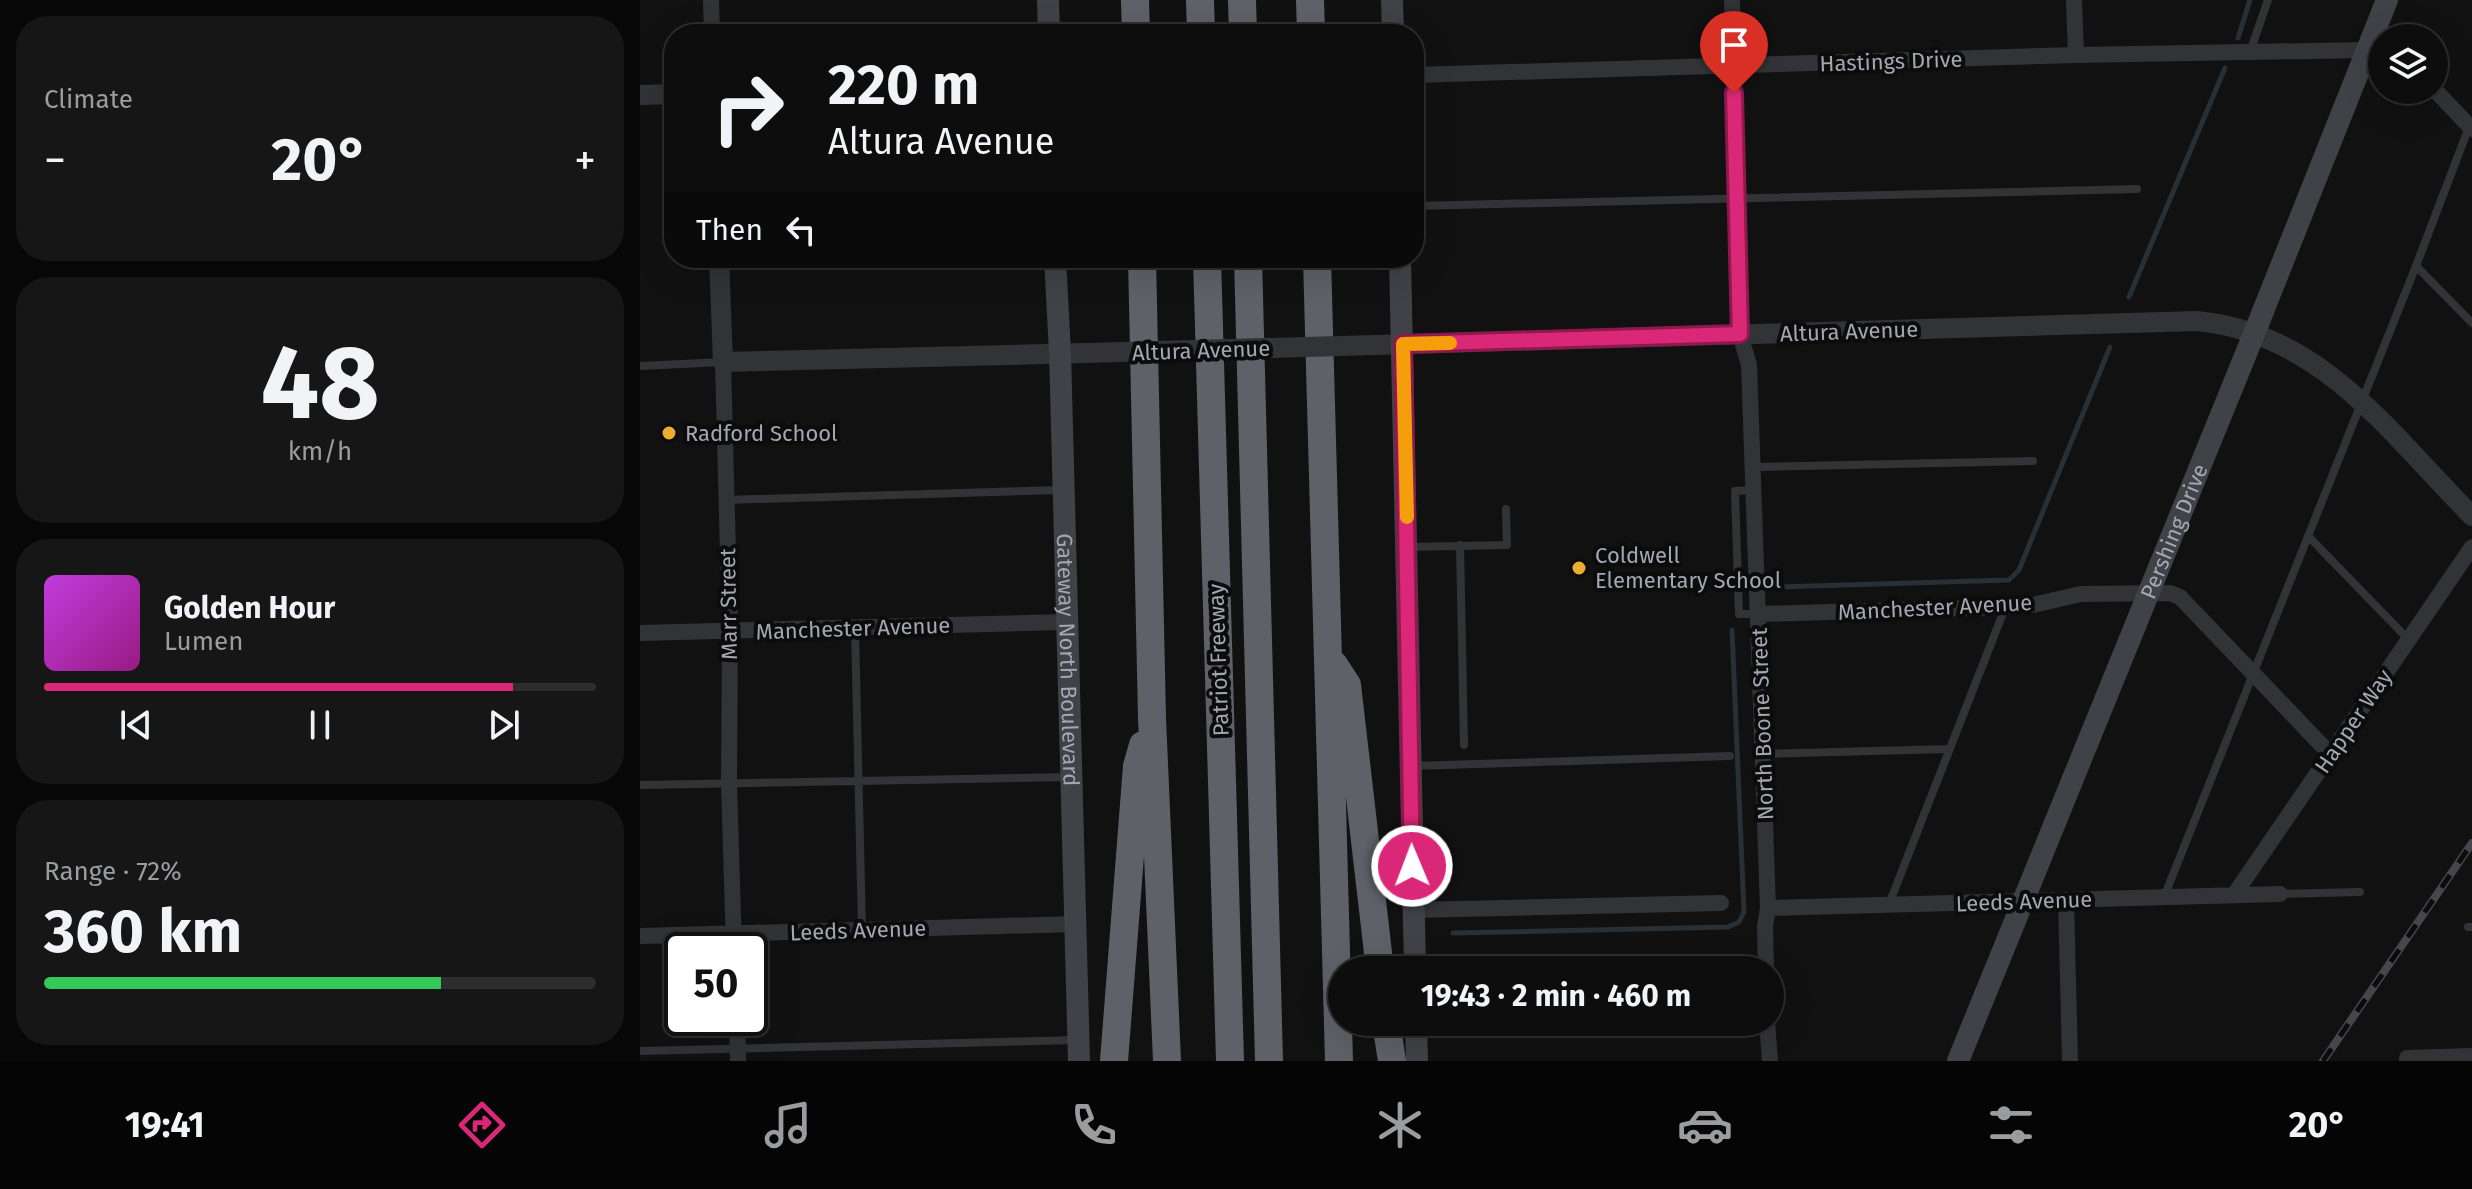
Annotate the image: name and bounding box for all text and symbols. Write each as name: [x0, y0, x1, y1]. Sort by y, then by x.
pin: [1700, 11, 1768, 93]
icon: arrive: [1712, 23, 1756, 67]
map controls: [2368, 24, 2448, 104]
button: layers: [2368, 24, 2448, 104]
street label: Hastings Drive: [1819, 46, 1963, 77]
text: 220 m: [828, 52, 979, 119]
icon: right: [696, 56, 800, 160]
text: Climate: [44, 84, 133, 115]
text: Altura Avenue: [828, 120, 1054, 164]
text: 20°: [271, 124, 369, 196]
text: −: [44, 134, 66, 187]
text: +: [574, 134, 596, 187]
icon: left: [779, 208, 823, 252]
text: Then: [696, 212, 763, 248]
street label: Altura Avenue: [1779, 316, 1919, 347]
text: 48: [260, 321, 380, 446]
street label: Altura Avenue: [1131, 335, 1271, 366]
place label: Radford School: [685, 420, 838, 447]
marker: Radford School: [660, 424, 678, 442]
text: km/h: [288, 436, 352, 467]
street label: Pershing Drive: [2135, 460, 2214, 603]
street label: Gateway North Boulevard: [1051, 533, 1085, 787]
place label: Coldwell Elementary School: [1595, 542, 1781, 594]
street label: Marr Street: [714, 548, 743, 660]
marker: Coldwell Elementary School: [1570, 559, 1588, 577]
street label: Patriot Freeway: [1202, 583, 1235, 737]
street label: Manchester Avenue: [1837, 589, 2033, 626]
text: Golden Hour: [164, 590, 335, 626]
street label: Manchester Avenue: [755, 612, 951, 645]
text: Lumen: [164, 626, 243, 657]
street label: North Boone Street: [1746, 627, 1779, 821]
street label: Happer Way: [2309, 664, 2398, 778]
icon: previous: [114, 703, 158, 747]
icon: pause: [298, 703, 342, 747]
icon: next: [482, 703, 526, 747]
position arrow: [1370, 824, 1454, 908]
text: Range · 72%: [44, 856, 182, 887]
street label: Leeds Avenue: [1955, 886, 2093, 917]
text: 360 km: [44, 896, 242, 968]
street label: Leeds Avenue: [789, 915, 927, 946]
speed limit sign: 50: [664, 932, 768, 1036]
text: 19:43 · 2 min · 460 m: [1421, 978, 1691, 1014]
icon: directions: [454, 1097, 510, 1153]
icon: music: [760, 1097, 816, 1153]
icon: phone: [1066, 1097, 1122, 1153]
icon: climate: [1372, 1097, 1428, 1153]
icon: car: [1677, 1097, 1733, 1153]
icon: filters: [1983, 1097, 2039, 1153]
text: 19:41: [125, 1103, 205, 1147]
text: 20°: [2289, 1103, 2347, 1147]

